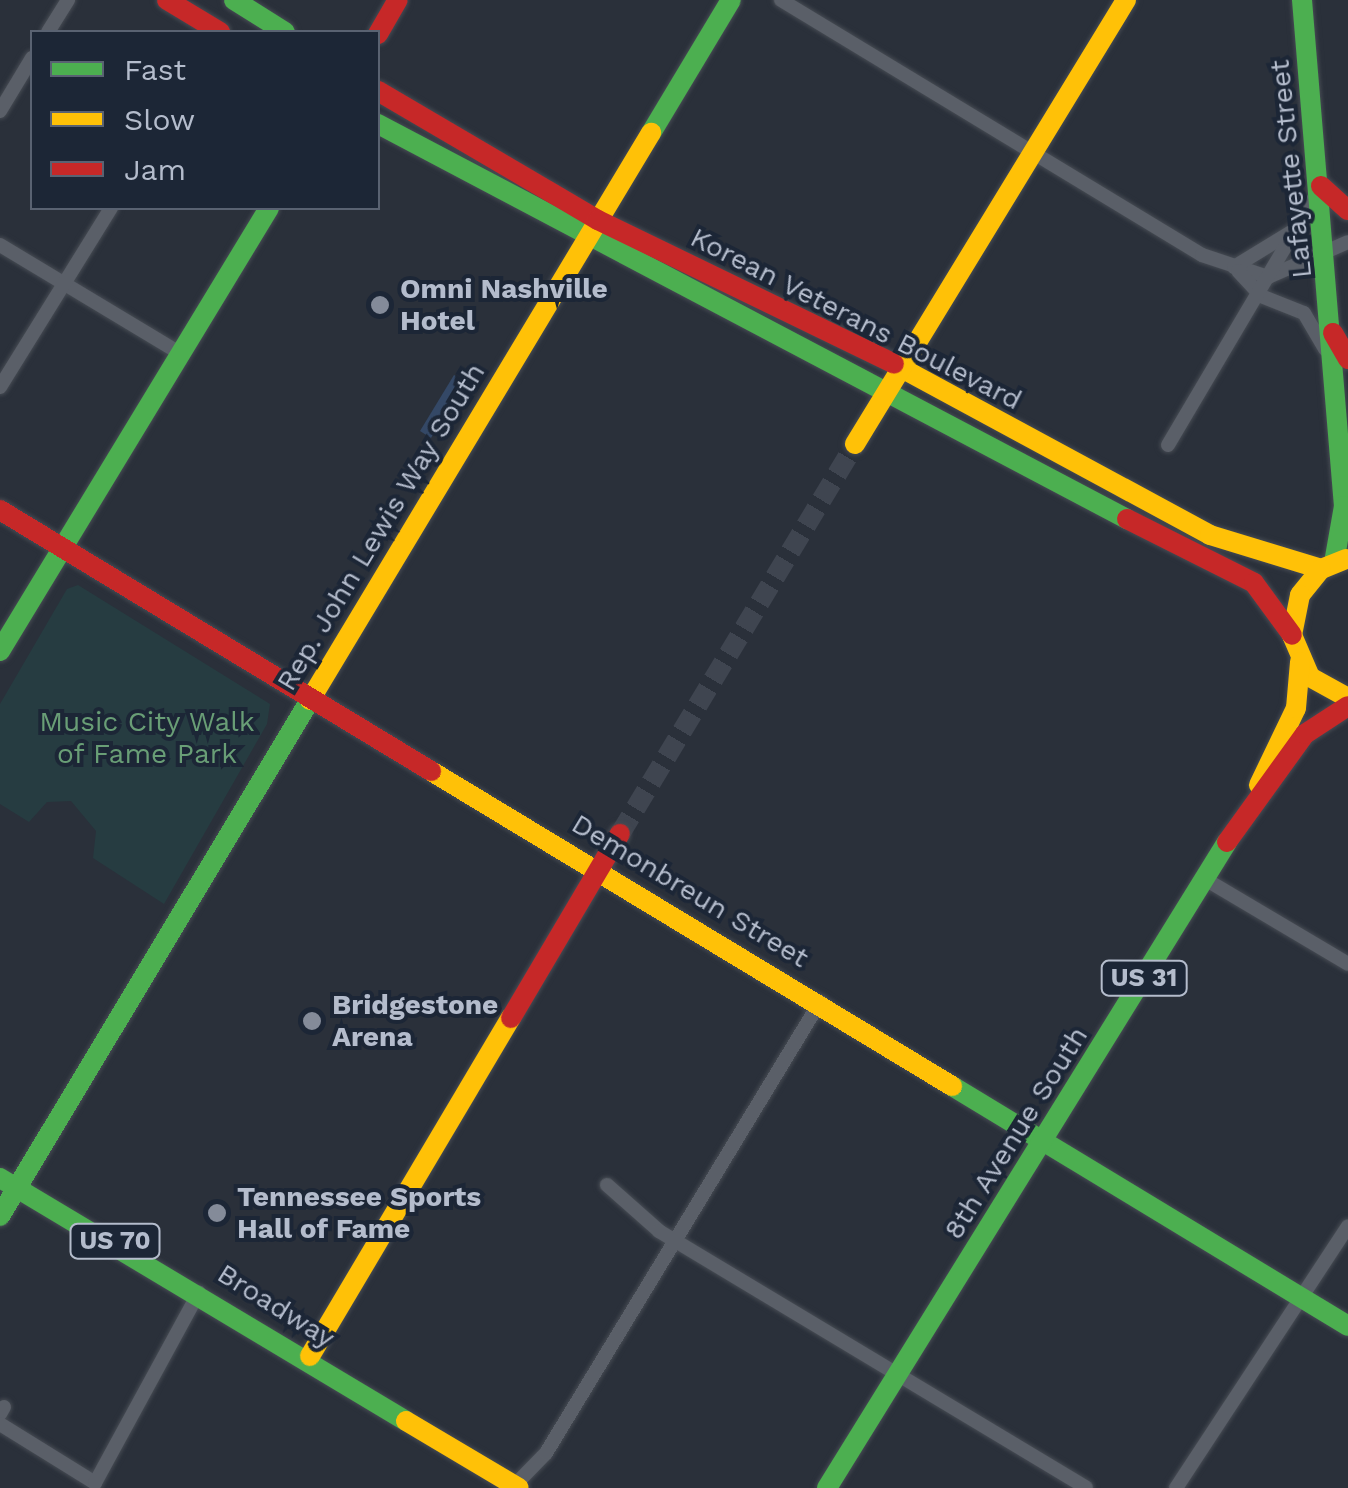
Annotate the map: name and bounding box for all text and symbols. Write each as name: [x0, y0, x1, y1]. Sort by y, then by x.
legend: [30, 30, 380, 210]
text: Fast: [124, 52, 186, 87]
street label: Lafayette Street: [1263, 58, 1319, 280]
text: Slow: [124, 102, 195, 137]
text: Jam: [124, 152, 186, 187]
street label: Korean Veterans Boulevard: [684, 220, 1028, 418]
place label: Omni Nashville Hotel: [400, 272, 608, 338]
marker: Omni Nashville Hotel: [369, 294, 391, 316]
street label: Rep. John Lewis Way South: [269, 356, 493, 698]
park label: Music City Walk of Fame Park: [39, 705, 255, 771]
street label: Demonbreun Street: [566, 807, 814, 975]
road number: US 31: [1099, 958, 1189, 998]
place label: Bridgestone Arena: [332, 988, 498, 1054]
marker: Bridgestone Arena: [301, 1010, 323, 1032]
street label: 8th Avenue South: [937, 1020, 1095, 1246]
place label: Tennessee Sports Hall of Fame: [237, 1180, 481, 1246]
marker: Tennessee Sports Hall of Fame: [206, 1202, 228, 1224]
road number: US 70: [68, 1221, 162, 1261]
street label: Broadway: [211, 1257, 341, 1355]

